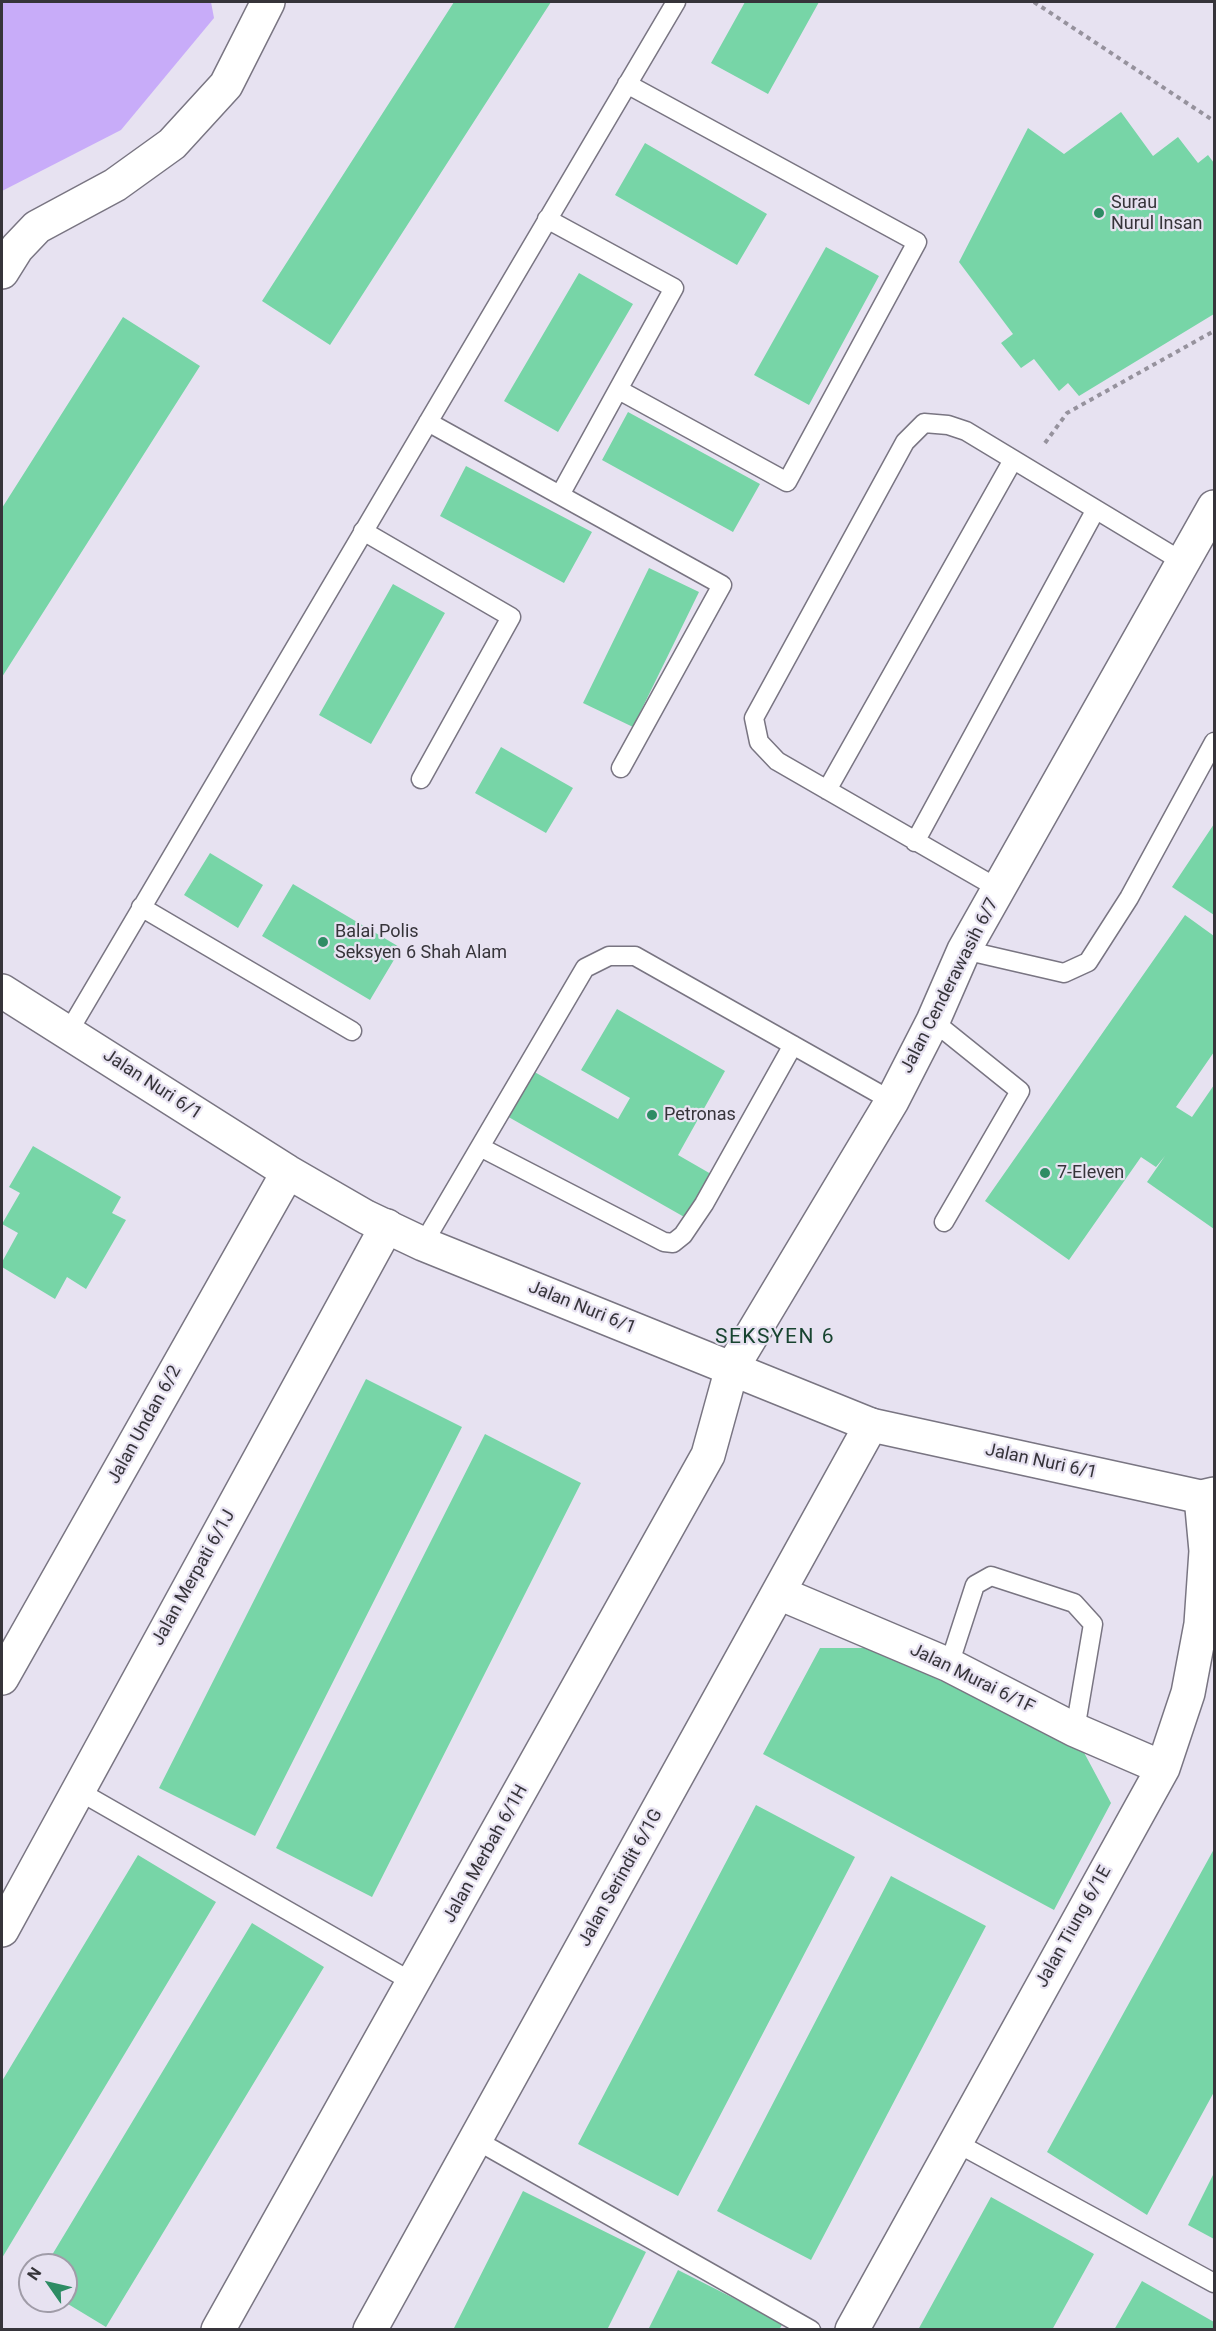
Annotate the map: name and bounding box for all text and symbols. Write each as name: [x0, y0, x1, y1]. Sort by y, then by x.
place label: Surau Nurul Insan: [1111, 192, 1202, 234]
marker: Surau Nurul Insan: [1092, 206, 1106, 220]
street label: Jalan Cenderawasih 6/7: [896, 895, 1004, 1077]
place label: Balai Polis Seksyen 6 Shah Alam: [335, 921, 507, 964]
marker: Balai Polis Seksyen 6 Shah Alam: [316, 935, 330, 949]
street label: Jalan Nuri 6/1: [98, 1045, 206, 1125]
place label: Petronas: [664, 1104, 736, 1126]
marker: Petronas: [645, 1108, 659, 1122]
place label: 7-Eleven: [1057, 1162, 1124, 1184]
marker: 7-Eleven: [1038, 1166, 1052, 1180]
street label: Jalan Nuri 6/1: [525, 1277, 639, 1339]
district label: SEKSYEN 6: [715, 1325, 835, 1351]
street label: Jalan Undan 6/2: [104, 1362, 186, 1488]
street label: Jalan Nuri 6/1: [983, 1440, 1099, 1484]
street label: Jalan Merpati 6/1J: [148, 1506, 240, 1650]
street label: Jalan Murai 6/1F: [906, 1640, 1038, 1718]
street label: Jalan Merbah 6/1H: [439, 1781, 533, 1927]
street label: Jalan Serindit 6/1G: [574, 1806, 668, 1950]
street label: Jalan Tiung 6/1E: [1032, 1862, 1116, 1992]
north arrow: [18, 2253, 78, 2313]
text: N: [23, 2264, 45, 2284]

